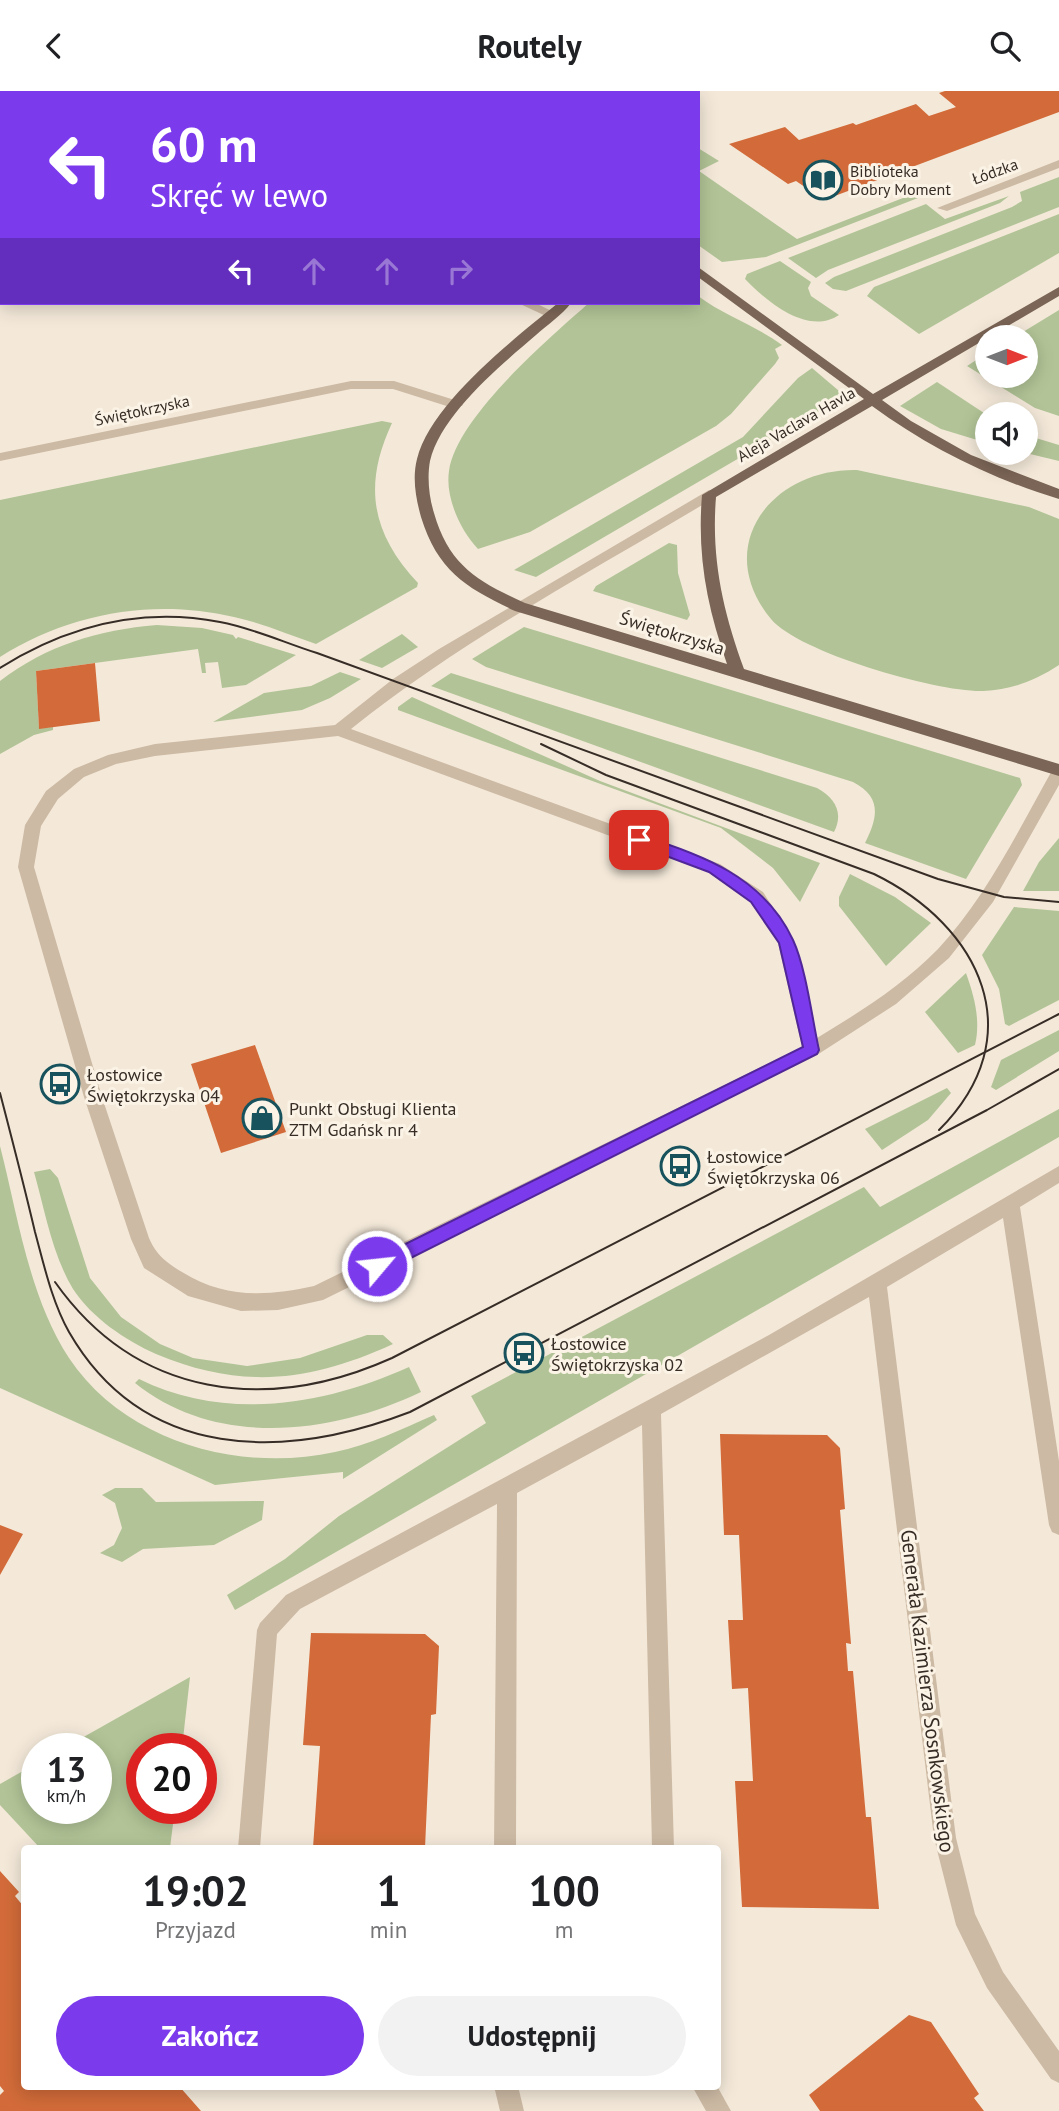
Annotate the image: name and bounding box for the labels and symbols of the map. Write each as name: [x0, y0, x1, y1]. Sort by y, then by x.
street label: Łódzka: [969, 154, 1021, 188]
library icon: Biblioteka Dobry Moment: [802, 159, 844, 201]
place label: Biblioteka Dobry Moment: [850, 161, 951, 199]
north arrow: [975, 325, 1038, 389]
street label: Aleja Vaclava Havla: [733, 382, 859, 466]
street label: Świętokrzyska: [93, 390, 191, 430]
street label: Świętokrzyska: [617, 606, 727, 660]
pin: [609, 810, 669, 870]
bus stop icon: Łostowice Świętokrzyska 04: [39, 1063, 81, 1105]
place label: Łostowice Świętokrzyska 04: [87, 1063, 220, 1107]
shop icon: Punkt Obsługi Klienta ZTM Gdańsk nr 4: [241, 1097, 283, 1139]
place label: Punkt Obsługi Klienta ZTM Gdańsk nr 4: [289, 1097, 456, 1141]
bus stop icon: Łostowice Świętokrzyska 06: [659, 1145, 701, 1187]
place label: Łostowice Świętokrzyska 06: [707, 1145, 840, 1189]
position arrow: [340, 1229, 414, 1303]
bus stop icon: Łostowice Świętokrzyska 02: [503, 1332, 545, 1374]
place label: Łostowice Świętokrzyska 02: [551, 1332, 684, 1376]
street label: Generała Kazimierza Sosnkowskiego: [895, 1528, 961, 1854]
speed limit sign: 20: [126, 1733, 217, 1824]

